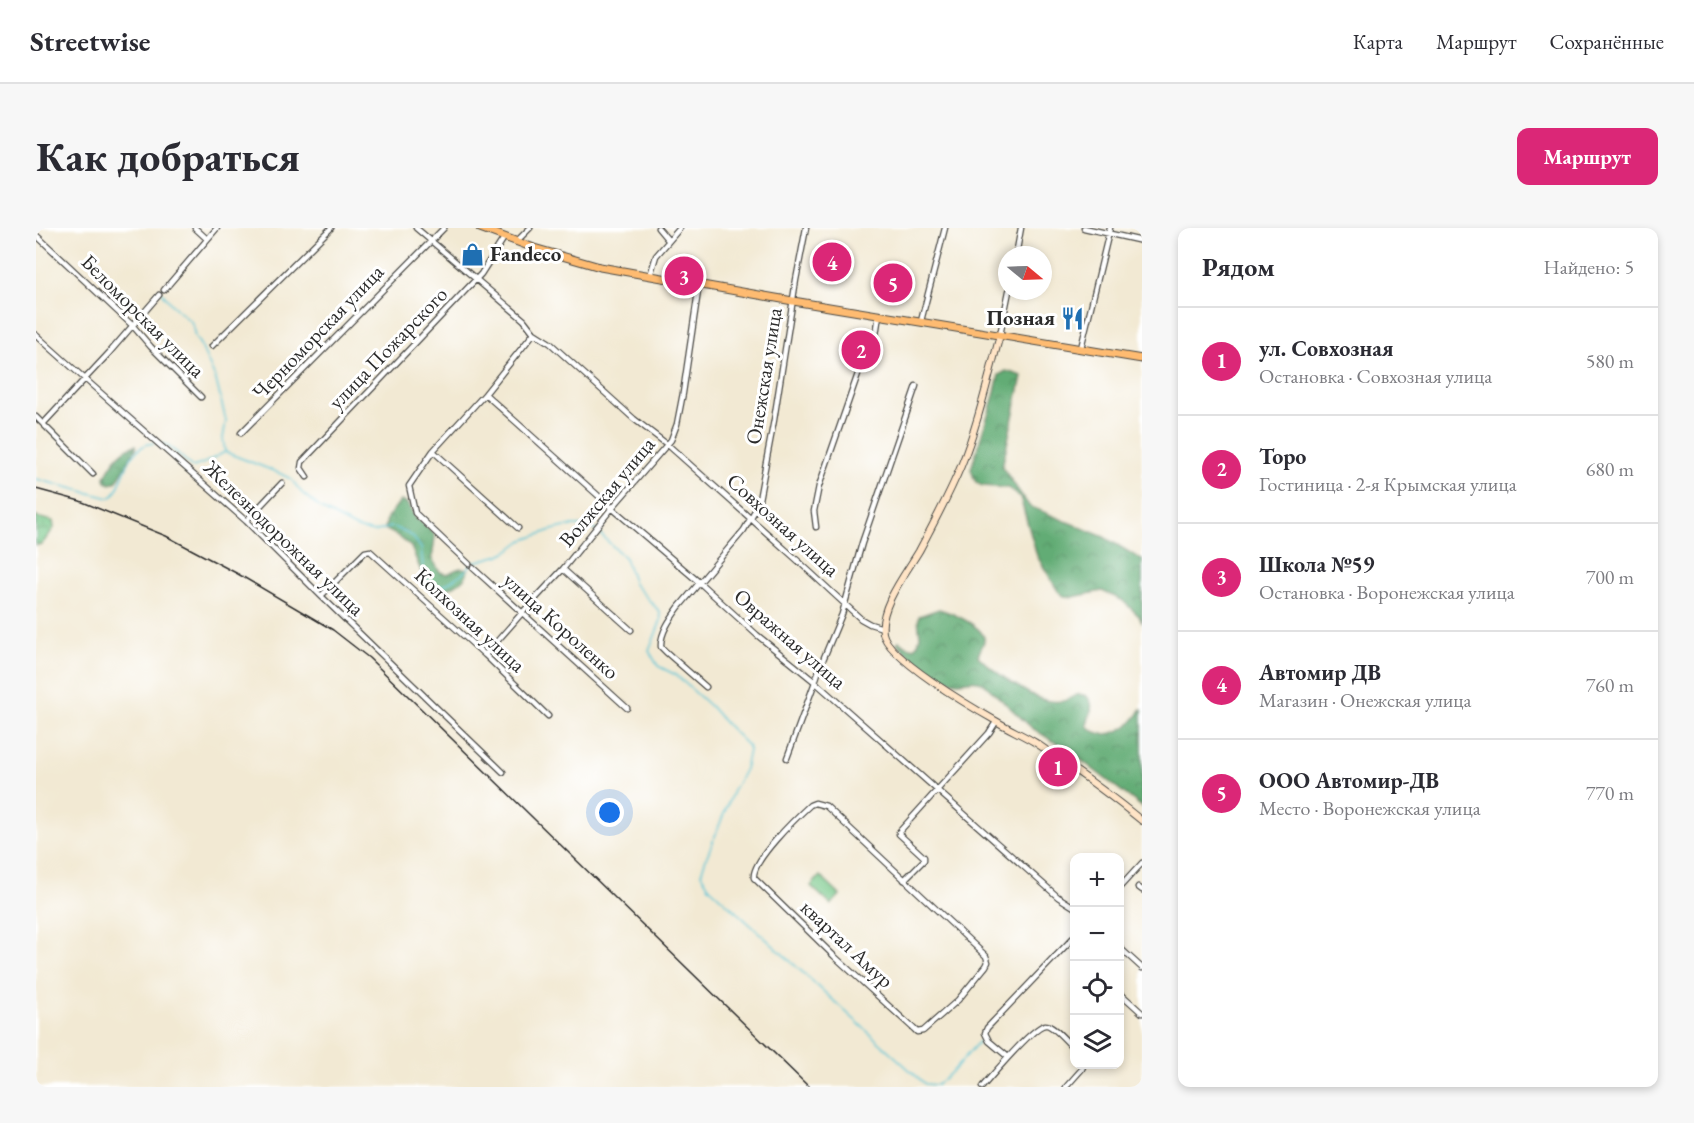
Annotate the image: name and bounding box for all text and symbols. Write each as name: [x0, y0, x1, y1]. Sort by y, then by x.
text: Streetwise: [30, 23, 150, 59]
text: Карта: [1353, 28, 1403, 55]
text: Маршрут: [1436, 28, 1517, 55]
text: Сохранённые: [1550, 28, 1664, 55]
button: Маршрут: [1517, 128, 1658, 185]
text: Как добраться: [36, 129, 300, 184]
place label: Fandeco: [490, 240, 562, 267]
pin: 4: [812, 240, 852, 285]
shop icon: Fandeco: [459, 241, 485, 267]
north arrow: [998, 246, 1052, 300]
street label: Беломорская улица: [76, 248, 211, 384]
text: Рядом: [1202, 250, 1275, 284]
pin: 3: [664, 254, 704, 298]
text: Найдено: 5: [1543, 254, 1634, 280]
street label: Черноморская улица: [246, 258, 390, 405]
pin: 5: [874, 260, 912, 306]
street label: улица Пожарского: [322, 281, 453, 415]
place label: Позная: [986, 304, 1055, 331]
street label: Онежская улица: [739, 305, 788, 446]
restaurant icon: Позная: [1060, 305, 1086, 331]
pin: 2: [842, 328, 880, 372]
text: ул. Совхозная: [1259, 334, 1394, 363]
text: 1: [1216, 348, 1227, 374]
text: 580 m: [1586, 348, 1634, 374]
text: Остановка · Совхозная улица: [1259, 363, 1492, 389]
street label: Волжская улица: [553, 431, 661, 552]
text: Торо: [1259, 442, 1306, 471]
street label: Железнодорожная улица: [198, 453, 371, 622]
text: 2: [1216, 456, 1227, 482]
text: 680 m: [1586, 456, 1634, 482]
street label: Совхозная улица: [721, 467, 846, 583]
text: Гостиница · 2-я Крымская улица: [1259, 471, 1517, 497]
text: Школа №59: [1259, 550, 1374, 579]
street label: Колхозная улица: [409, 561, 532, 678]
text: 3: [1216, 564, 1227, 590]
text: 700 m: [1586, 564, 1634, 590]
street label: улица Короленко: [498, 566, 625, 685]
text: Остановка · Воронежская улица: [1259, 579, 1515, 605]
street label: Овражная улица: [729, 582, 853, 695]
text: Автомир ДВ: [1259, 658, 1381, 687]
text: 4: [1216, 672, 1227, 698]
text: 760 m: [1586, 672, 1634, 698]
text: Магазин · Онежская улица: [1259, 687, 1472, 713]
pin: 1: [1038, 744, 1078, 790]
text: ООО Автомир-ДВ: [1259, 766, 1439, 795]
text: 5: [1216, 780, 1227, 806]
text: 770 m: [1586, 780, 1634, 806]
text: Место · Воронежская улица: [1259, 795, 1481, 821]
your location: [595, 798, 624, 827]
map controls: [1070, 853, 1124, 1069]
button: +: [1070, 853, 1124, 907]
street label: квартал Амур: [795, 894, 900, 994]
button: −: [1070, 907, 1124, 961]
button: locate: [1070, 961, 1124, 1015]
button: layers: [1070, 1015, 1124, 1069]

